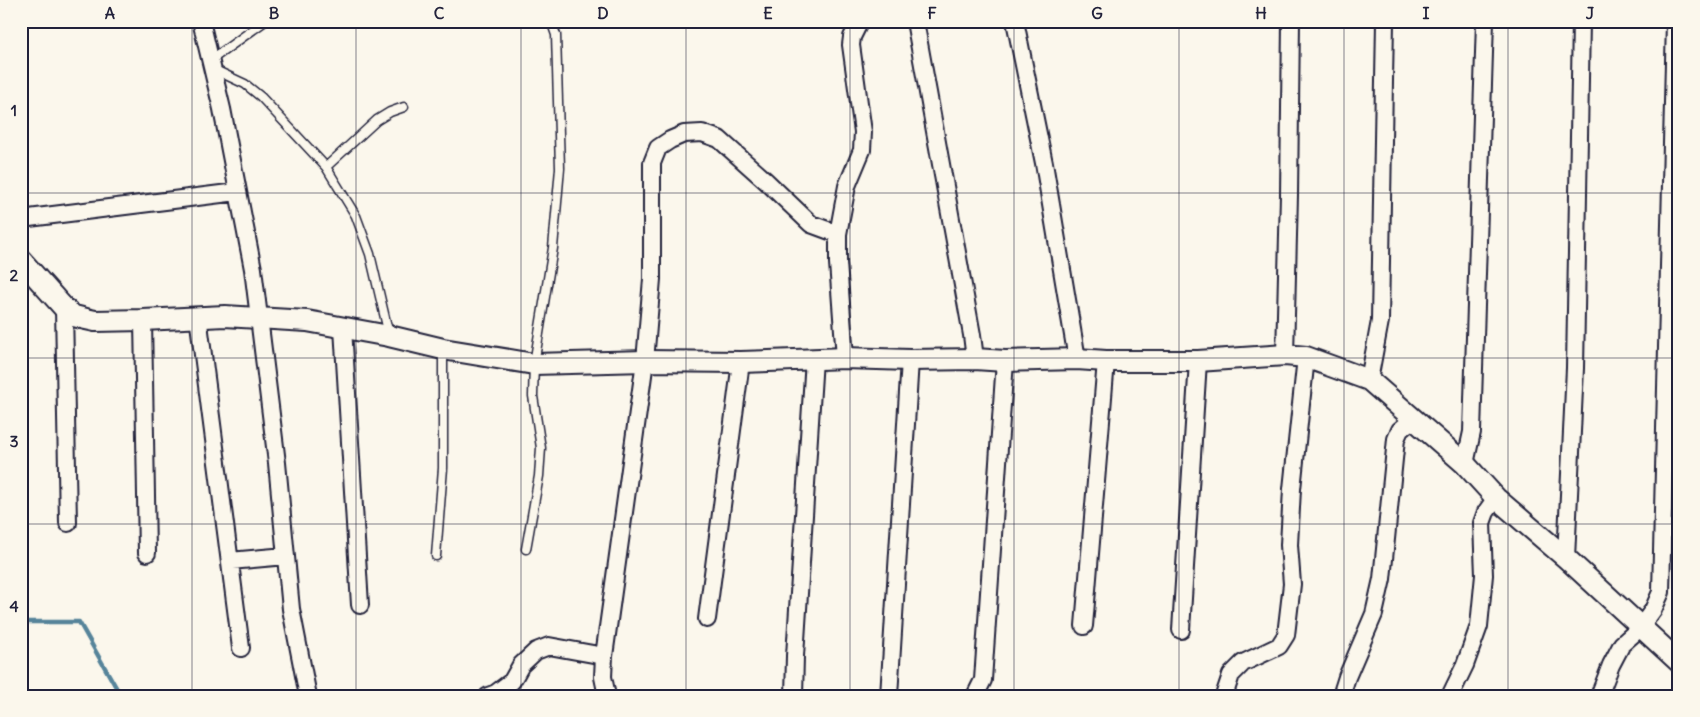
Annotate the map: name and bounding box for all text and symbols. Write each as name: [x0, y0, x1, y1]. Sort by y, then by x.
text: A: [105, 3, 115, 23]
text: B: [269, 3, 280, 23]
text: C: [434, 3, 445, 23]
text: D: [597, 3, 609, 23]
text: E: [763, 3, 773, 23]
text: F: [927, 3, 937, 23]
text: G: [1091, 3, 1103, 23]
text: H: [1255, 3, 1267, 23]
text: I: [1423, 3, 1430, 23]
text: J: [1586, 3, 1595, 23]
text: 1: [11, 100, 17, 120]
text: 2: [10, 265, 19, 285]
text: 3: [9, 431, 19, 451]
text: 4: [9, 596, 19, 616]

